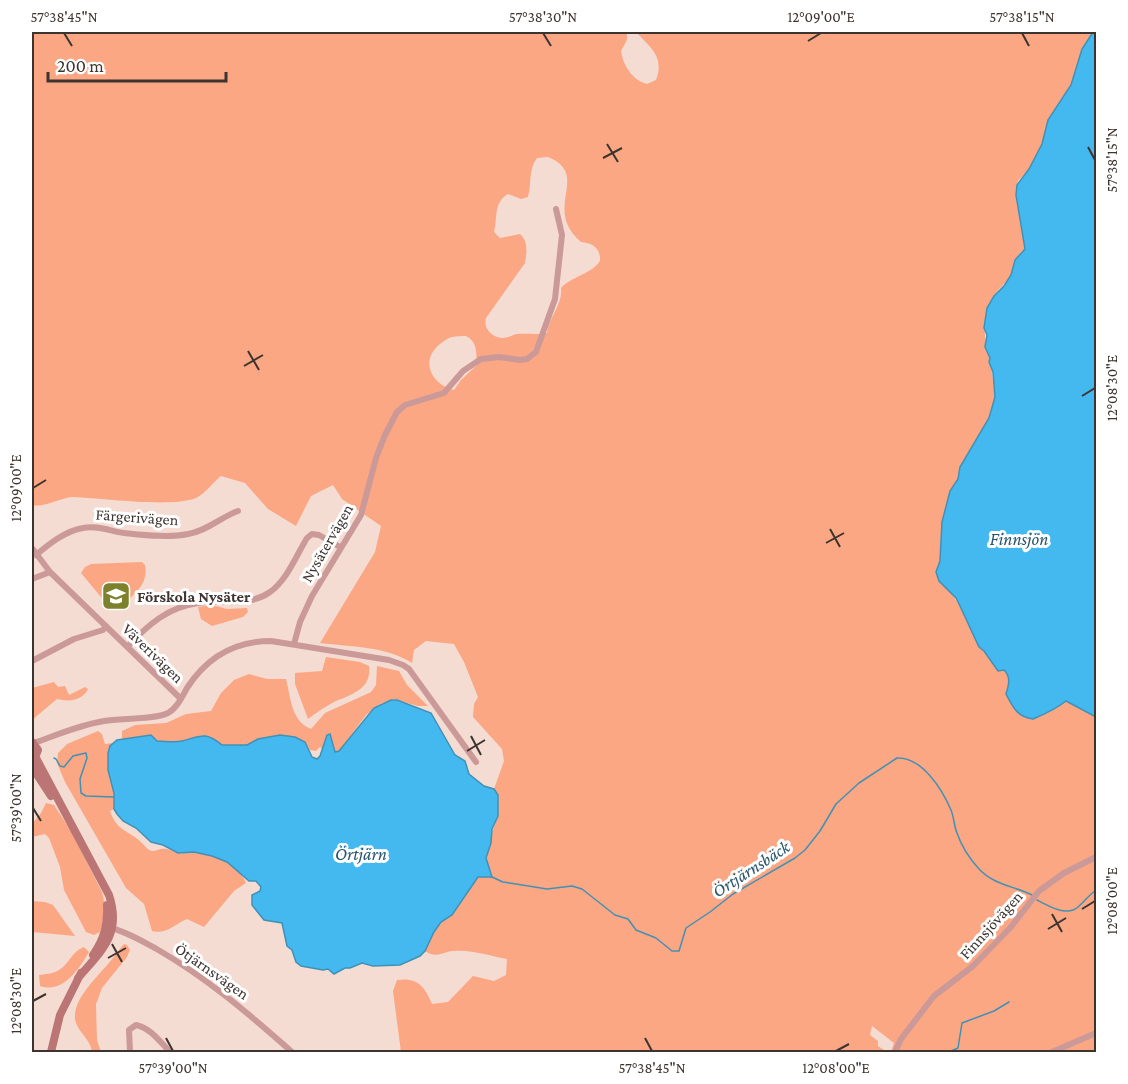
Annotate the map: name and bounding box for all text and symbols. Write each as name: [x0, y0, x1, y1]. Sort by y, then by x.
text: 57°38'45"N: [30, 9, 98, 25]
text: 57°38'30"N: [509, 9, 577, 25]
text: 12°09'00"E: [787, 9, 855, 25]
text: 57°38'15"N: [989, 9, 1055, 25]
scale bar: [48, 45, 226, 83]
text: 200 m: [57, 56, 104, 76]
text: 57°38'15"N: [1104, 127, 1120, 193]
text: 12°08'30"E: [1104, 355, 1120, 421]
text: 12°09'00"E: [8, 454, 24, 522]
street label: Nysätervägen: [298, 501, 357, 586]
street label: Färgerivägen: [95, 506, 179, 529]
water label: Finnsjön: [990, 529, 1048, 550]
school or university icon: Förskola Nysäter: [100, 580, 132, 612]
place label: Förskola Nysäter: [137, 588, 251, 605]
street label: Väverivägen: [118, 620, 187, 687]
text: 57°39'00"N: [8, 773, 24, 843]
water label: Örtjärnsbäck: [709, 836, 795, 902]
water label: Örtjärn: [335, 844, 387, 865]
text: 12°08'00"E: [1104, 867, 1120, 935]
street label: Finnsjövägen: [956, 887, 1027, 963]
street label: Ötjärnsvägen: [171, 939, 252, 1004]
text: 12°08'30"E: [8, 968, 24, 1034]
text: 57°39'00"N: [138, 1060, 208, 1076]
text: 57°38'45"N: [618, 1060, 686, 1076]
text: 12°08'00"E: [802, 1060, 870, 1076]

